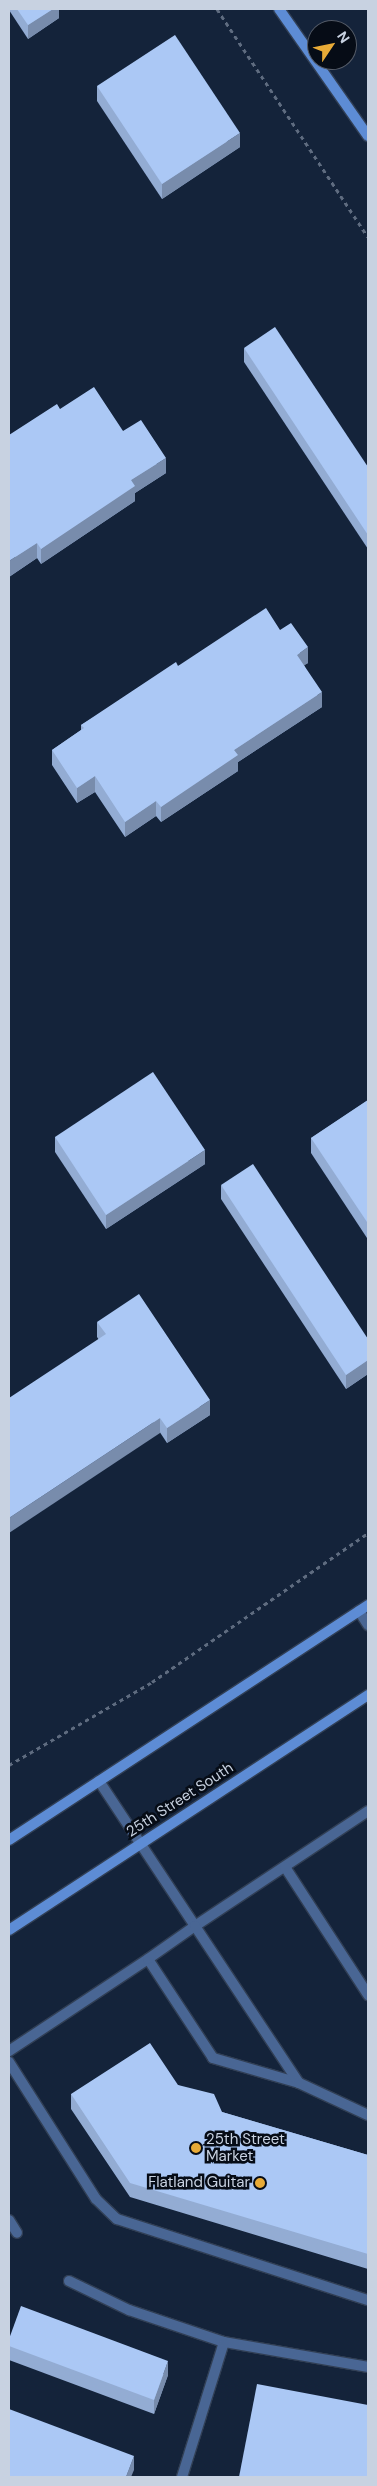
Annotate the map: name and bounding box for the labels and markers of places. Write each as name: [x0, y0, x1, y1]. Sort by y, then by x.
place label: 25th Street Market: [206, 2130, 285, 2165]
marker: 25th Street Market: [190, 2142, 202, 2154]
place label: Flatland Guitar: [148, 2174, 250, 2192]
marker: Flatland Guitar: [254, 2177, 266, 2189]

